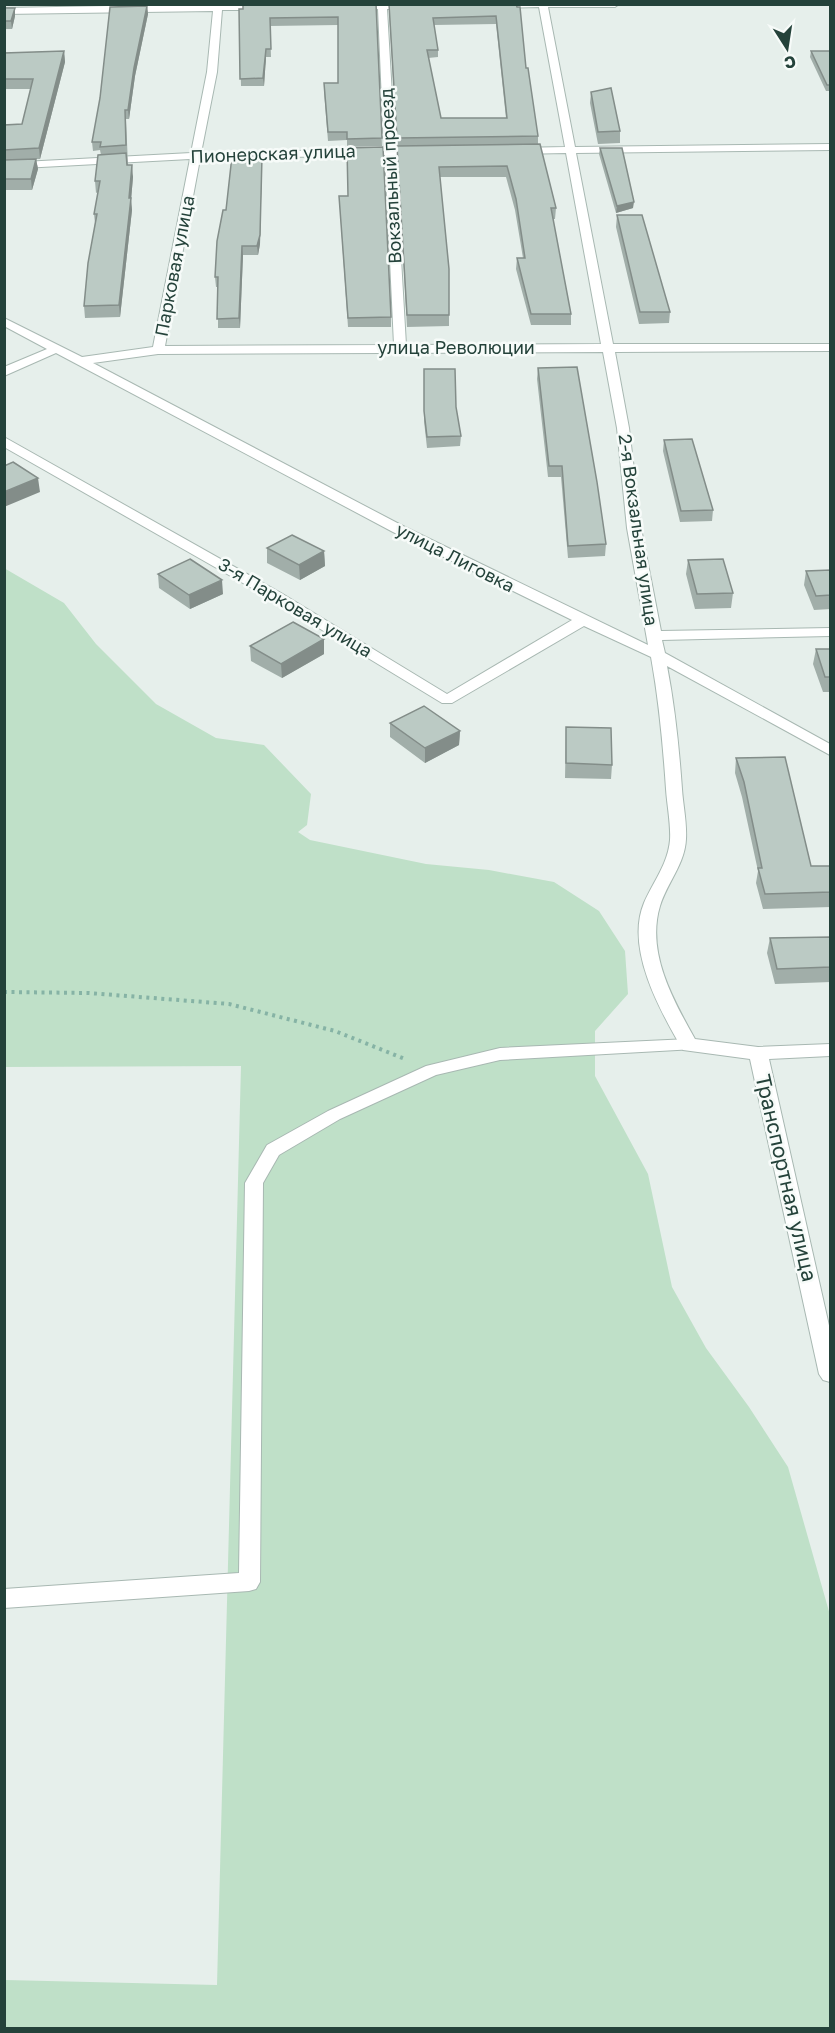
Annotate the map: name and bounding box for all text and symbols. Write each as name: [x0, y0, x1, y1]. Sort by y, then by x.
north arrow: [757, 18, 817, 78]
text: С: [782, 52, 798, 74]
street label: Вокзальный проезд: [374, 88, 406, 264]
street label: Пионерская улица: [190, 139, 356, 167]
street label: Парковая улица: [150, 193, 198, 338]
street label: улица Революции: [377, 336, 535, 358]
street label: 2-я Вокзальная улица: [615, 433, 663, 627]
street label: улица Лиговка: [392, 518, 519, 597]
street label: 3-я Парковая улица: [215, 553, 376, 662]
street label: Транспортная улица: [750, 1072, 823, 1284]

